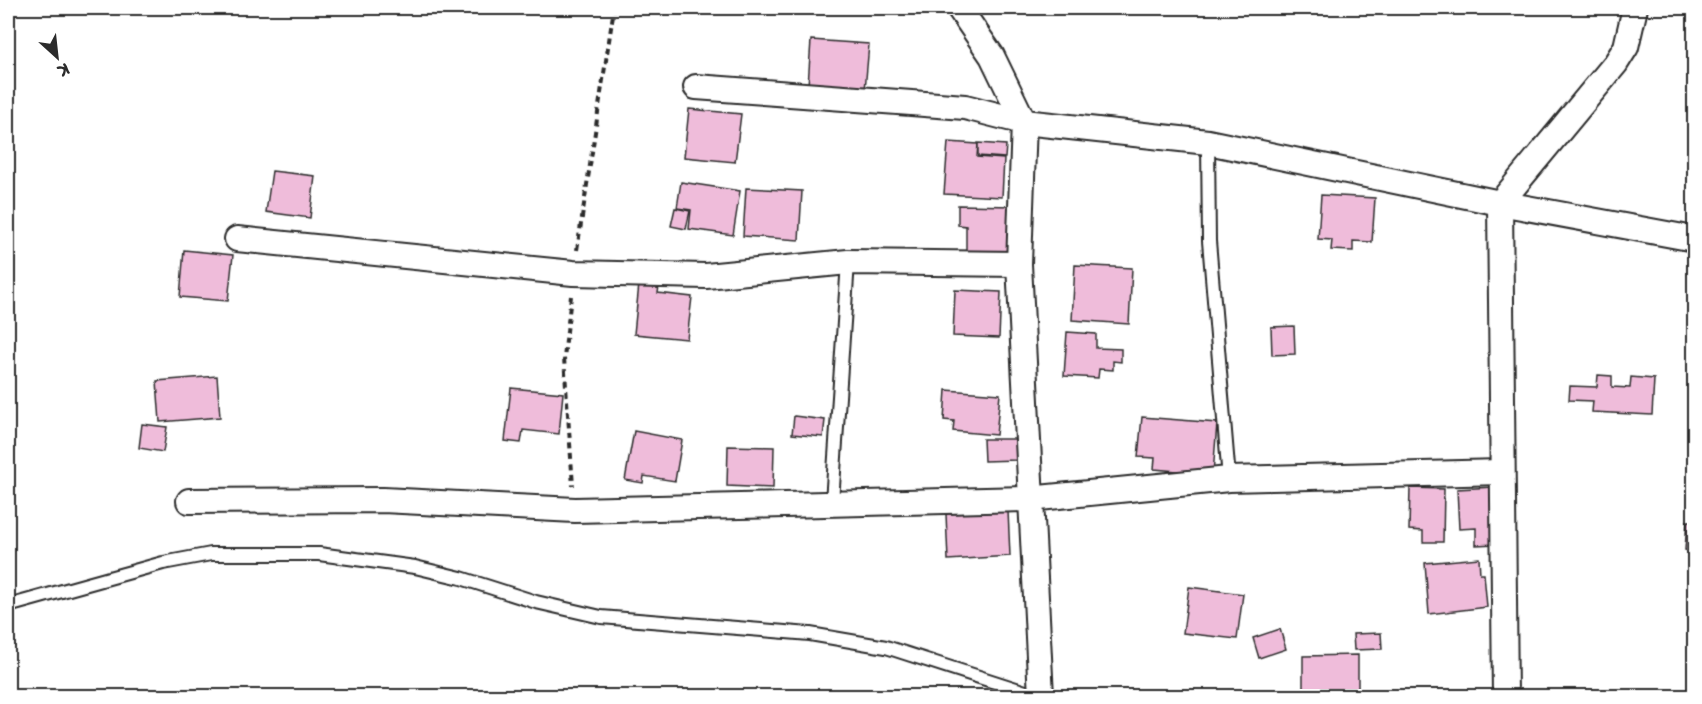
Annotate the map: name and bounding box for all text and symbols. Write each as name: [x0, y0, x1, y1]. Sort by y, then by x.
north arrow: [27, 27, 87, 87]
text: K: [54, 58, 73, 82]

